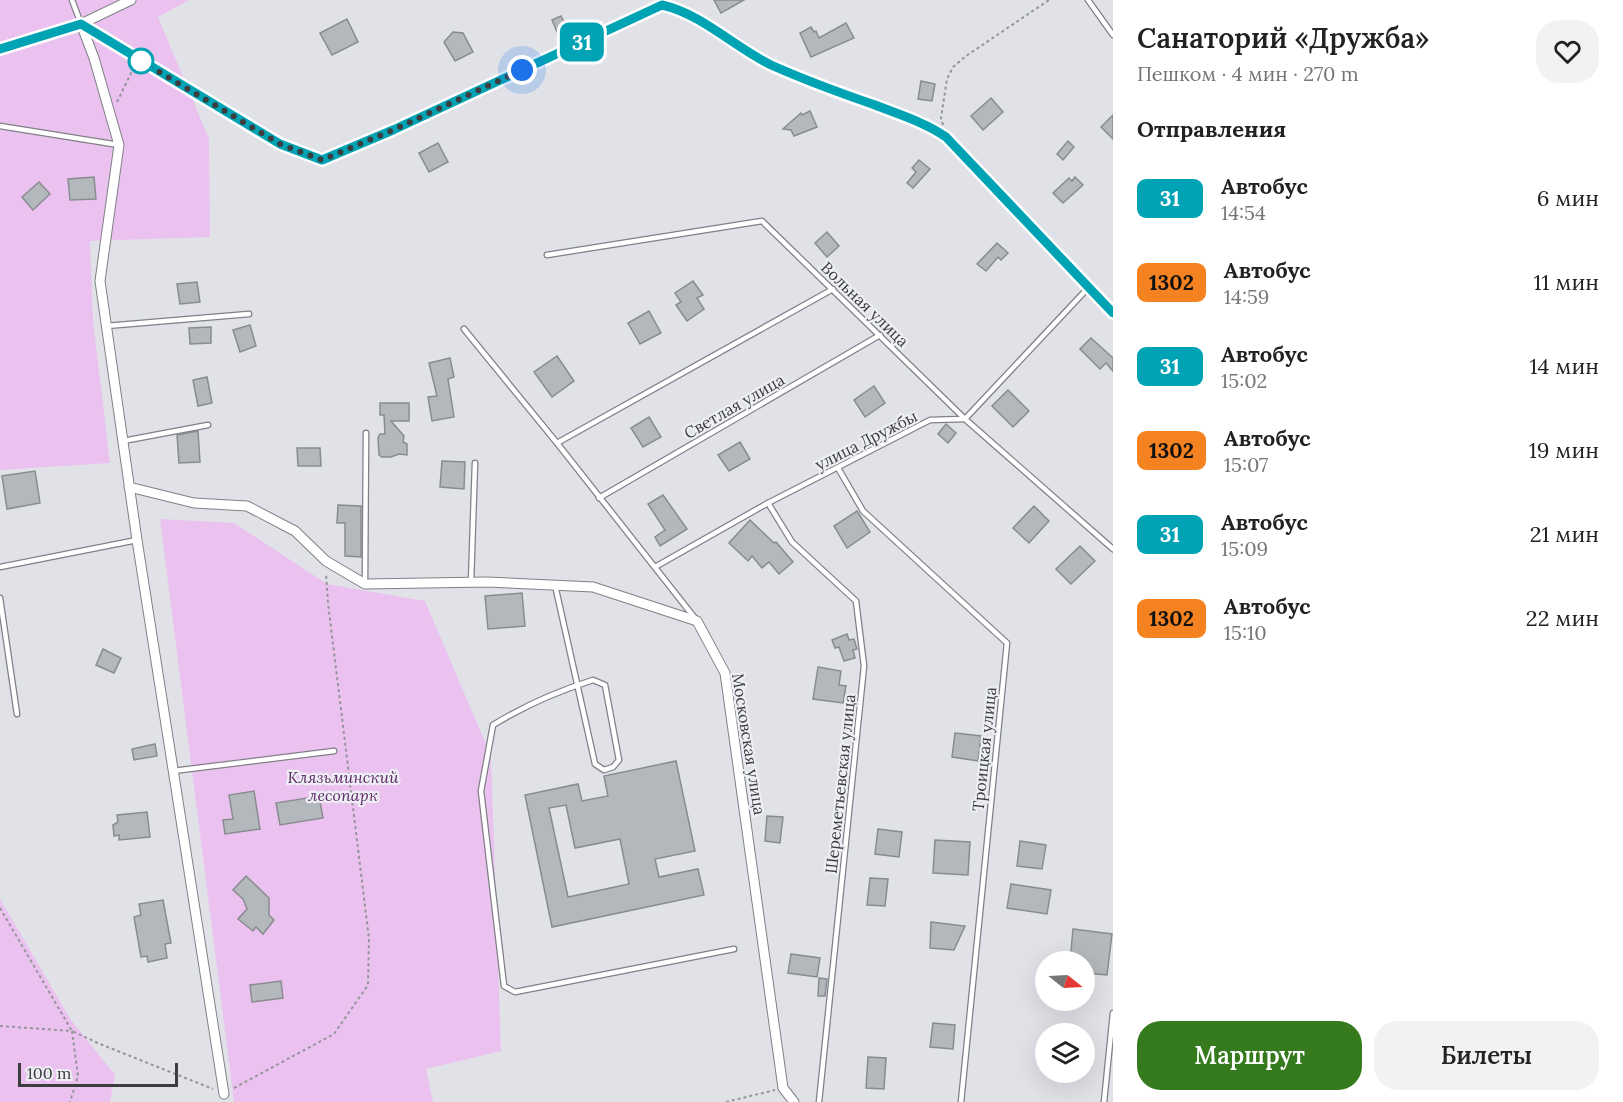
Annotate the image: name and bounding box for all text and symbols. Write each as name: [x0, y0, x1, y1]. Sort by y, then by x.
text: Санаторий «Дружба»: [1137, 20, 1429, 56]
button: heart: [1536, 20, 1599, 83]
line badge: 31: [555, 22, 609, 62]
text: 31: [572, 29, 592, 56]
unlabelled marker: [128, 48, 154, 74]
your location: [507, 55, 537, 85]
text: Пешком · 4 мин · 270 m: [1137, 61, 1359, 86]
text: Отправления: [1137, 115, 1286, 143]
text: Автобус: [1221, 172, 1308, 200]
text: 6 мин: [1537, 184, 1599, 212]
text: 31: [1160, 185, 1180, 212]
text: 14:54: [1221, 200, 1266, 225]
text: Автобус: [1224, 256, 1311, 284]
street label: Вольная улица: [817, 257, 913, 351]
text: 11 мин: [1533, 268, 1599, 296]
text: 1302: [1149, 269, 1194, 296]
text: 14:59: [1224, 284, 1269, 309]
text: Автобус: [1221, 340, 1308, 368]
text: 14 мин: [1530, 352, 1599, 380]
text: 31: [1160, 353, 1180, 380]
text: 15:02: [1221, 368, 1267, 393]
street label: Светлая улица: [680, 369, 788, 443]
street label: улица Дружбы: [812, 406, 921, 474]
text: Автобус: [1224, 424, 1311, 452]
text: 19 мин: [1529, 436, 1599, 464]
text: 1302: [1149, 437, 1194, 464]
text: 15:07: [1224, 452, 1268, 477]
text: Автобус: [1221, 508, 1308, 536]
text: 21 мин: [1530, 520, 1599, 548]
text: 31: [1160, 521, 1180, 548]
text: 15:09: [1221, 536, 1268, 561]
text: Автобус: [1224, 592, 1311, 620]
text: 22 мин: [1526, 604, 1599, 632]
text: 1302: [1149, 605, 1194, 632]
text: 15:10: [1224, 620, 1267, 645]
street label: Московская улица: [728, 672, 770, 816]
street label: Троицкая улица: [968, 686, 1000, 812]
street label: Шереметьевская улица: [821, 693, 859, 875]
park label: Клязьминский лесопарк: [288, 767, 399, 805]
north arrow: [1035, 951, 1095, 1011]
map controls: [1035, 951, 1095, 1083]
button: Маршрут: [1137, 1021, 1362, 1090]
button: Билеты: [1374, 1021, 1599, 1090]
button: layers: [1035, 1023, 1095, 1083]
scale bar: [18, 1060, 178, 1088]
text: 100 m: [27, 1063, 71, 1083]

